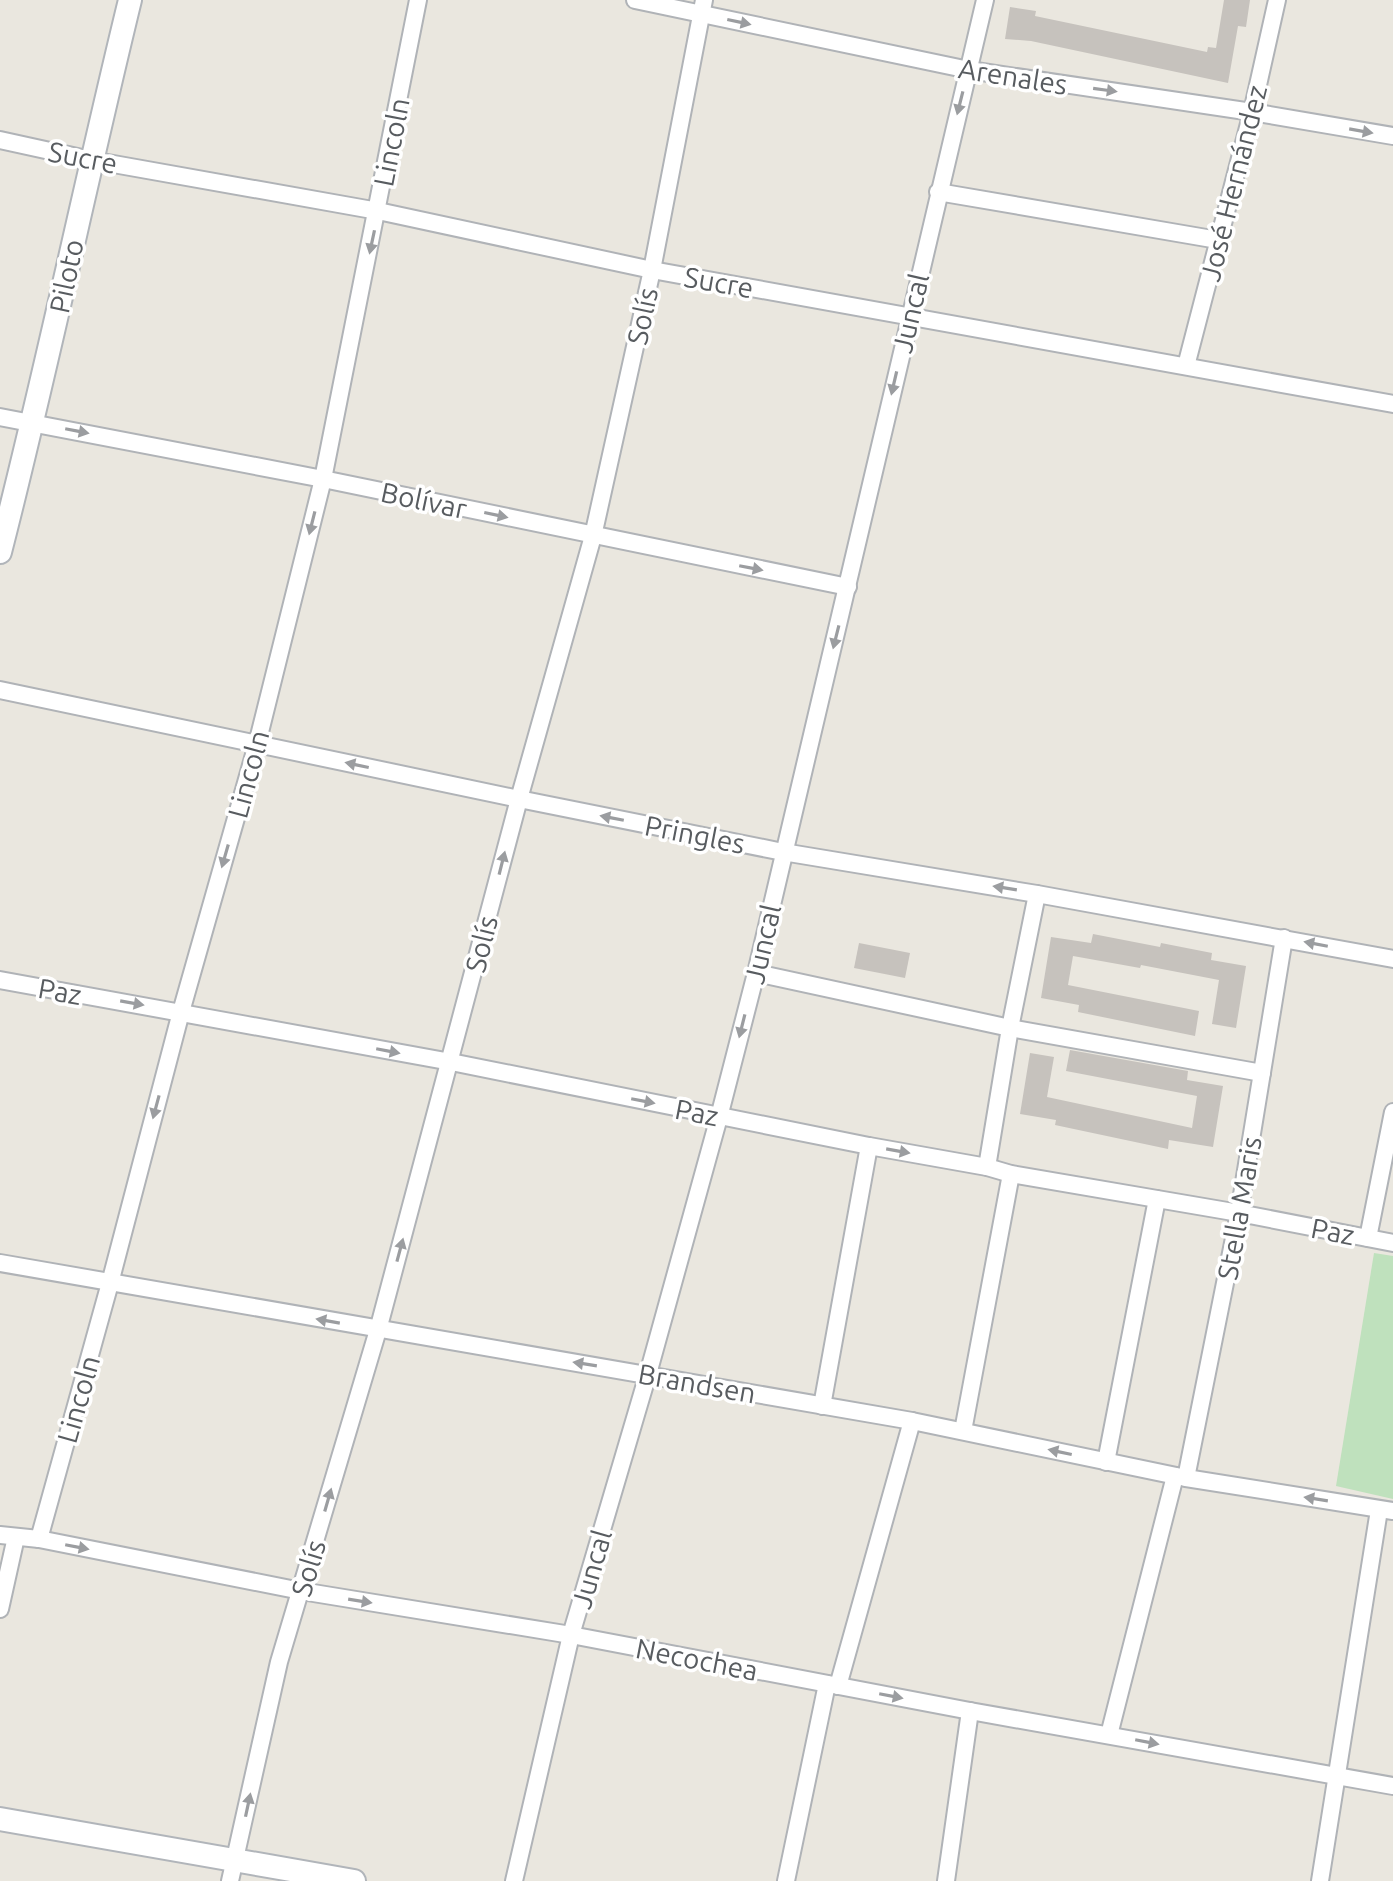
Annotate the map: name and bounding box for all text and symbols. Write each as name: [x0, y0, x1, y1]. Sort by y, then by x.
one-way arrow: [727, 16, 752, 29]
street label: Arenales: [956, 52, 1070, 100]
street label: José Hernández: [1194, 82, 1272, 284]
one-way arrow: [1093, 84, 1118, 97]
one-way arrow: [954, 91, 966, 116]
street label: Lincoln: [367, 95, 415, 189]
one-way arrow: [1349, 125, 1374, 137]
street label: Sucre: [46, 135, 120, 179]
one-way arrow: [365, 229, 377, 254]
street label: Piloto: [43, 236, 89, 316]
street label: Sucre: [682, 261, 756, 303]
street label: Juncal: [886, 270, 934, 356]
street label: Solís: [621, 285, 663, 347]
one-way arrow: [887, 371, 900, 396]
one-way arrow: [64, 426, 89, 438]
street label: Bolívar: [378, 476, 470, 524]
one-way arrow: [484, 510, 509, 522]
one-way arrow: [305, 511, 317, 536]
one-way arrow: [739, 562, 764, 574]
one-way arrow: [829, 624, 842, 649]
street label: Lincoln: [221, 727, 275, 821]
one-way arrow: [344, 758, 369, 771]
street label: Pringles: [642, 809, 748, 859]
one-way arrow: [599, 811, 624, 824]
one-way arrow: [218, 845, 231, 869]
one-way arrow: [497, 850, 509, 875]
one-way arrow: [993, 882, 1018, 894]
street label: Juncal: [738, 901, 786, 987]
street label: Solís: [459, 912, 503, 976]
one-way arrow: [1304, 938, 1329, 950]
street label: Paz: [36, 972, 84, 1010]
one-way arrow: [120, 998, 145, 1010]
one-way arrow: [736, 1013, 748, 1038]
one-way arrow: [375, 1045, 400, 1057]
street label: Paz: [673, 1093, 721, 1131]
one-way arrow: [150, 1094, 162, 1119]
one-way arrow: [630, 1095, 655, 1108]
street label: Stella Maris: [1211, 1134, 1267, 1282]
one-way arrow: [886, 1146, 911, 1158]
street label: Paz: [1309, 1212, 1357, 1250]
one-way arrow: [394, 1237, 407, 1261]
one-way arrow: [315, 1315, 340, 1327]
street label: Lincoln: [51, 1352, 105, 1446]
one-way arrow: [572, 1357, 597, 1370]
street label: Brandsen: [636, 1357, 758, 1409]
one-way arrow: [1048, 1445, 1073, 1458]
one-way arrow: [322, 1487, 335, 1511]
one-way arrow: [1303, 1493, 1328, 1505]
street label: Juncal: [565, 1526, 617, 1612]
street label: Solís: [285, 1536, 331, 1600]
one-way arrow: [65, 1541, 90, 1553]
one-way arrow: [348, 1595, 373, 1608]
street label: Necochea: [633, 1632, 761, 1686]
one-way arrow: [879, 1691, 904, 1703]
one-way arrow: [1135, 1736, 1160, 1748]
one-way arrow: [242, 1792, 255, 1817]

